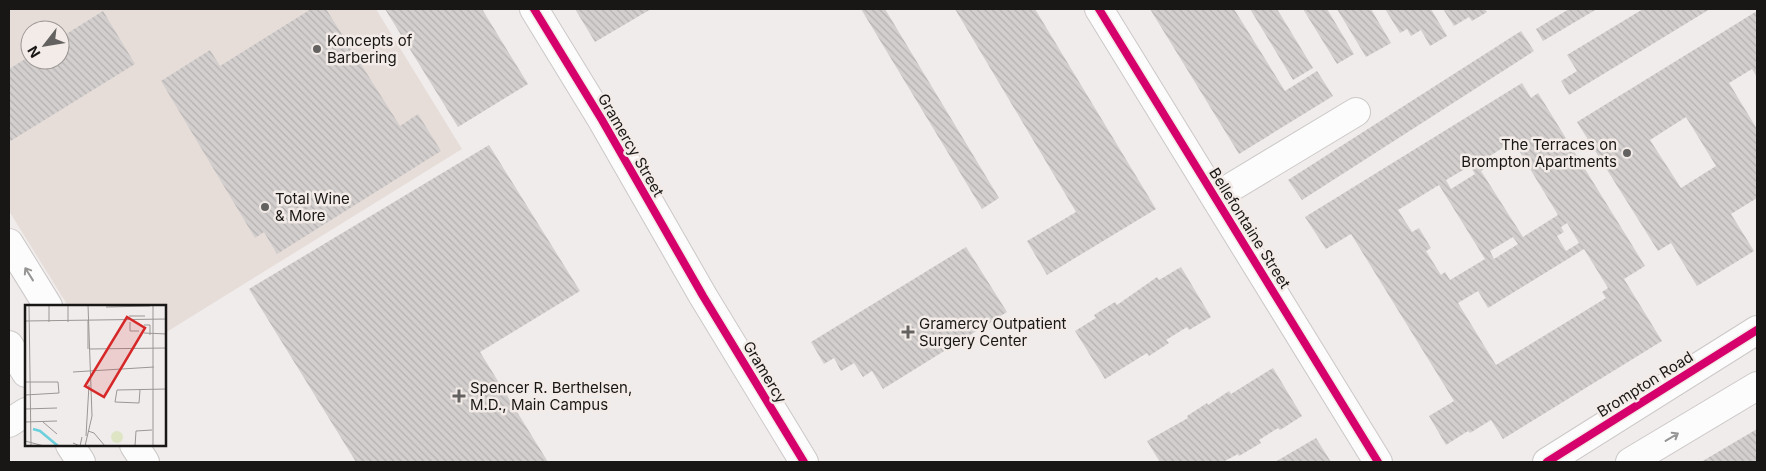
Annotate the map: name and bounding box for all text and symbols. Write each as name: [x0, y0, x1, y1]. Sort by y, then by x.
north arrow: [20, 20, 70, 70]
place label: Koncepts of Barbering: [327, 31, 413, 67]
text: N: [23, 43, 43, 61]
marker: Koncepts of Barbering: [311, 43, 323, 55]
street label: Gramercy Street: [594, 90, 668, 200]
place label: The Terraces on Brompton Apartments: [1461, 135, 1617, 171]
marker: The Terraces on Brompton Apartments: [1621, 147, 1633, 159]
street label: Bellefontaine Street: [1205, 164, 1295, 292]
place label: Total Wine & More: [275, 189, 350, 225]
marker: Total Wine & More: [259, 201, 271, 213]
one-way arrow: [23, 268, 33, 282]
inset map: [25, 305, 166, 446]
place label: Gramercy Outpatient Surgery Center: [919, 314, 1067, 350]
marker: Gramercy Outpatient Surgery Center: [901, 325, 915, 339]
street label: Gramercy: [739, 337, 791, 407]
street label: Brompton Road: [1594, 347, 1696, 421]
place label: Spencer R. Berthelsen, M.D., Main Campus: [470, 378, 632, 414]
marker: Spencer R. Berthelsen, M.D., Main Campus: [452, 389, 466, 403]
one-way arrow: [1665, 432, 1679, 442]

